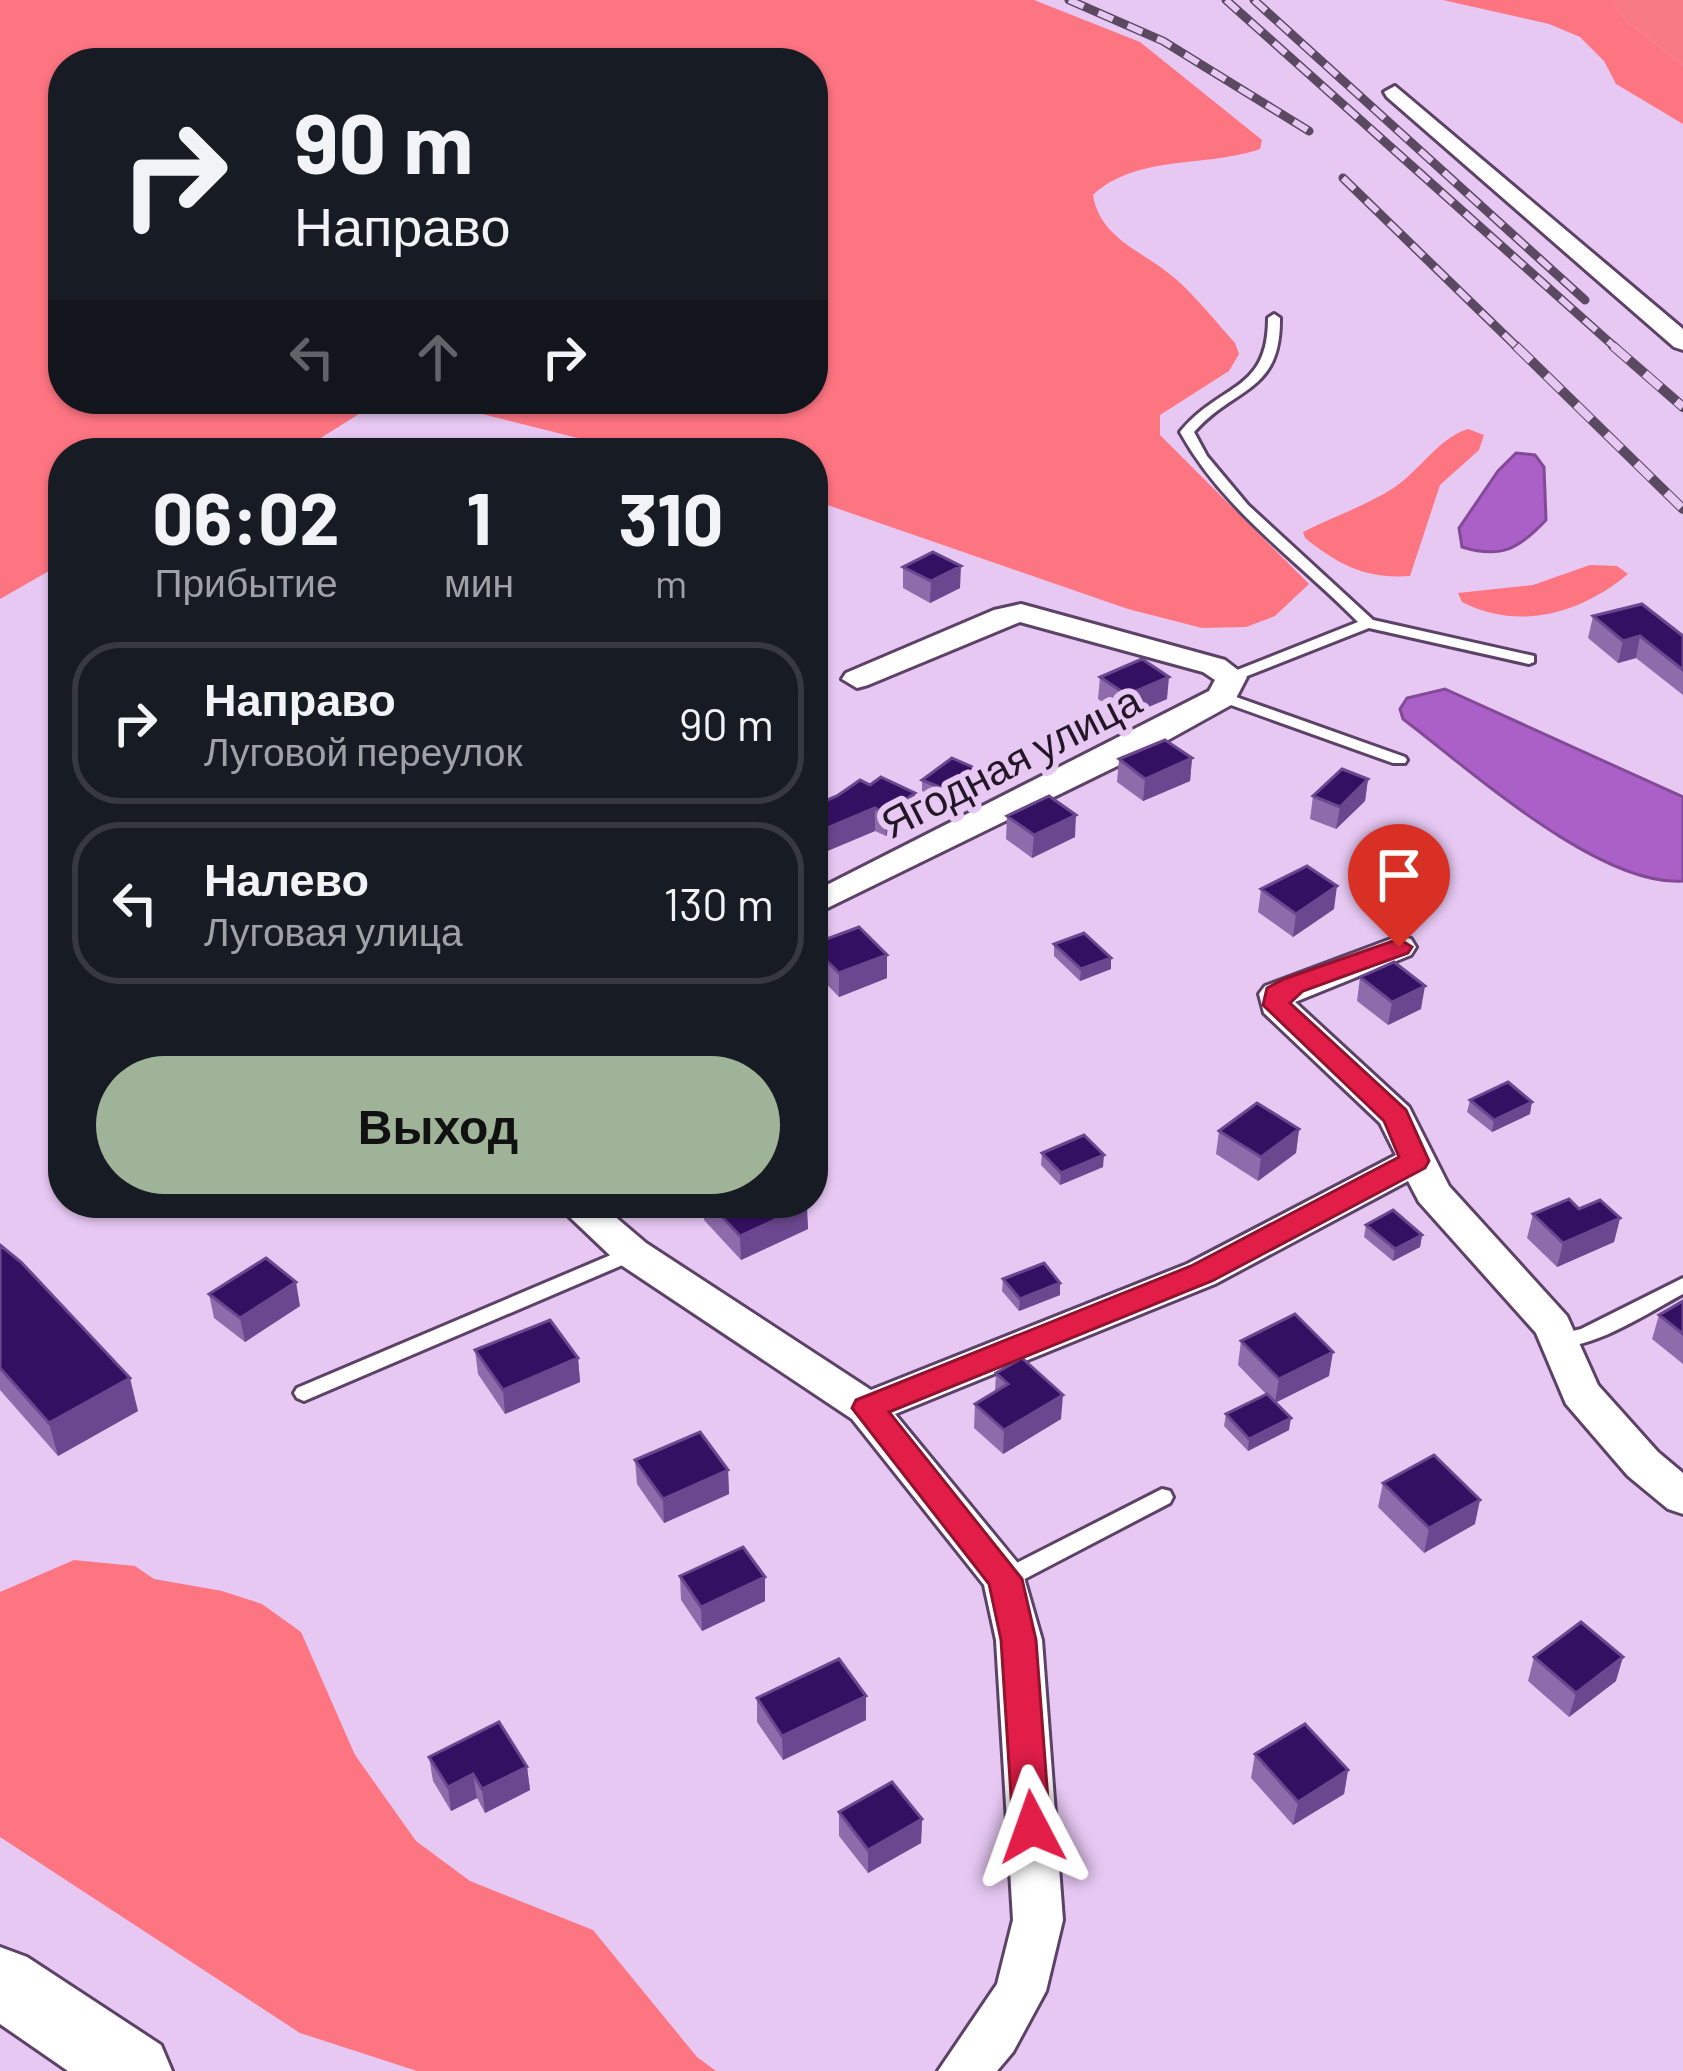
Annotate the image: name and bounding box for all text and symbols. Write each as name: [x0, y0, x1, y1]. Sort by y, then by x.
text: 90 m: [294, 90, 473, 191]
icon: right: [96, 96, 252, 252]
text: Направо: [294, 192, 510, 257]
icon: left: [279, 324, 345, 390]
icon: ahead: [405, 324, 471, 390]
icon: right: [531, 324, 597, 390]
text: 06:02: [152, 473, 340, 559]
text: 1: [466, 473, 492, 559]
text: 310: [618, 474, 724, 560]
text: Прибытие: [154, 558, 338, 605]
text: мин: [444, 558, 514, 605]
text: m: [655, 559, 687, 606]
text: Направо: [204, 671, 396, 725]
street label: Ягодная улица: [872, 673, 1149, 848]
icon: right: [102, 690, 168, 756]
text: 90 m: [679, 696, 774, 750]
text: Луговой переулок: [204, 727, 523, 774]
pin: [1348, 824, 1450, 947]
icon: arrive: [1366, 842, 1432, 908]
text: Налево: [204, 851, 369, 905]
icon: left: [102, 870, 168, 936]
text: 130 m: [663, 876, 774, 930]
text: Луговая улица: [204, 907, 463, 954]
button: Выход: [96, 1056, 780, 1194]
position arrow: [969, 1764, 1095, 1890]

